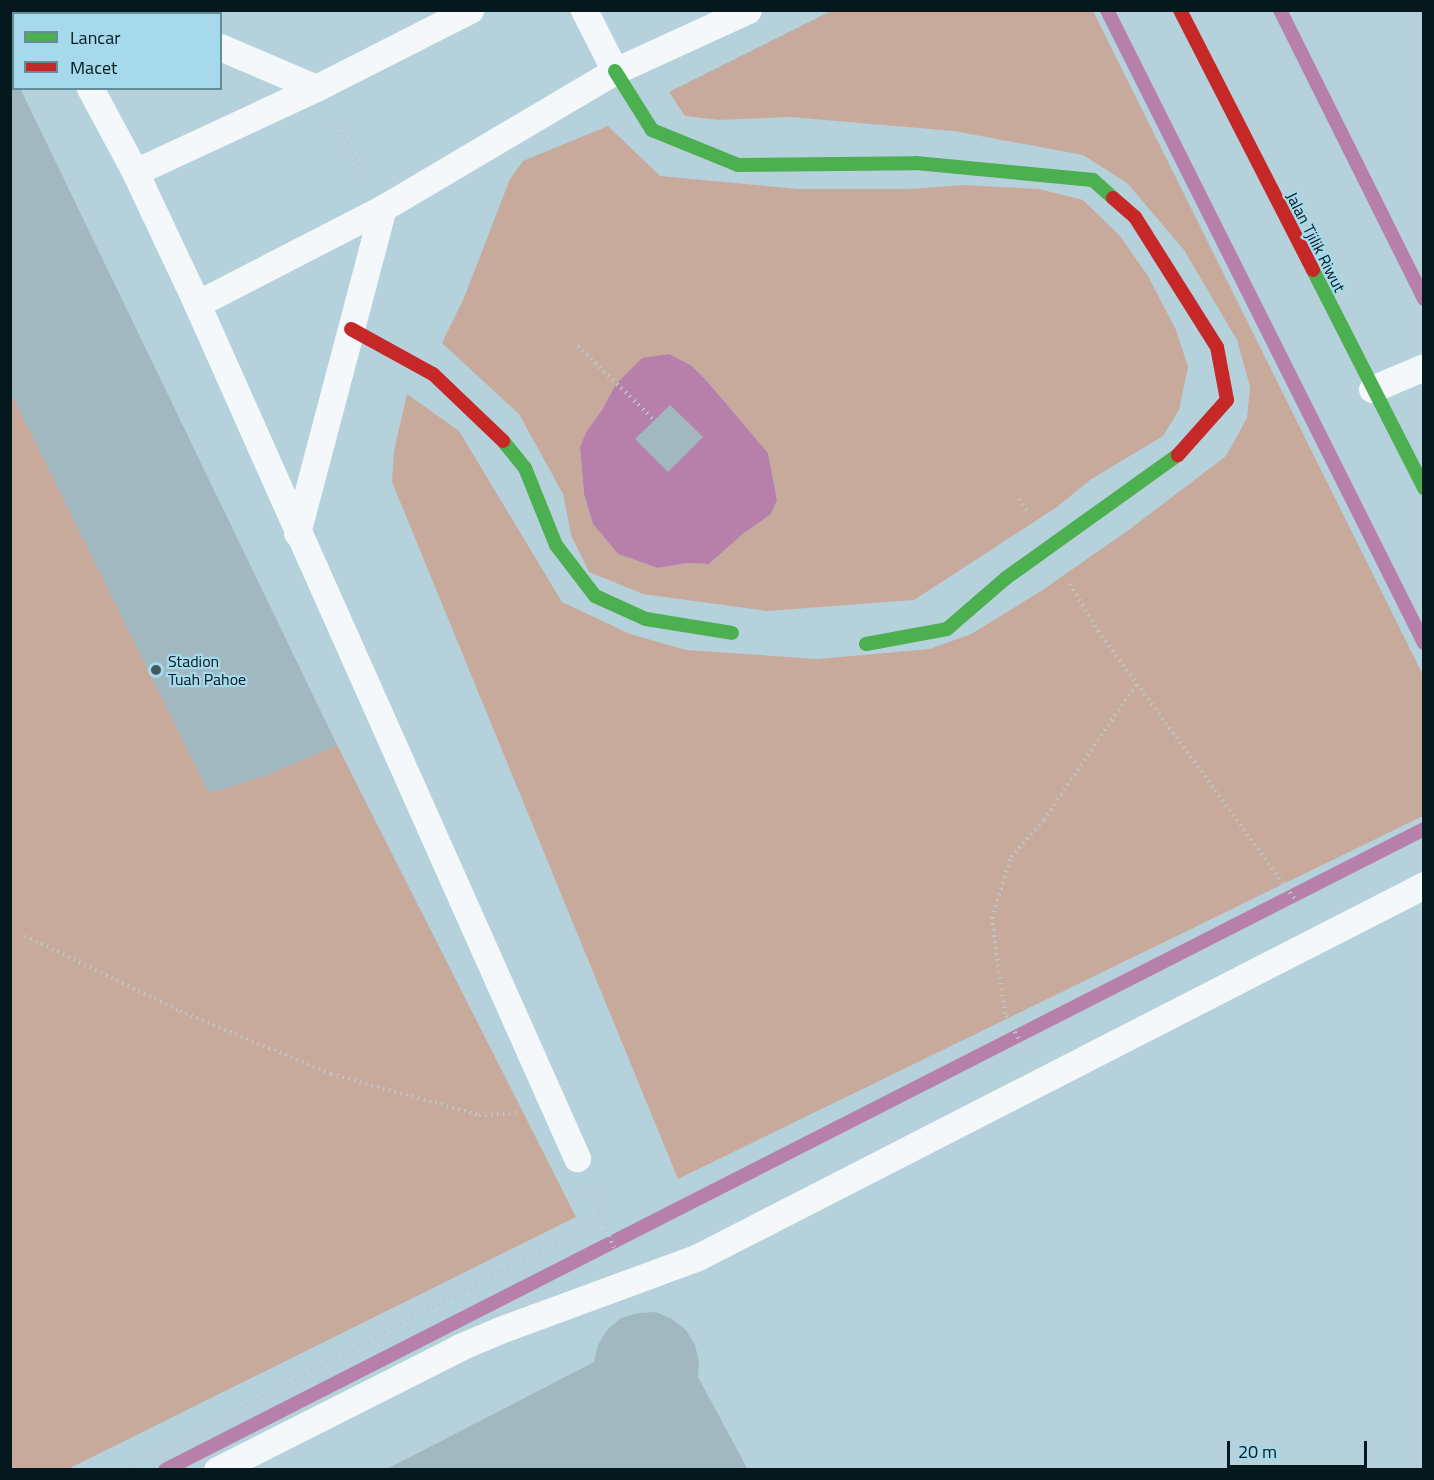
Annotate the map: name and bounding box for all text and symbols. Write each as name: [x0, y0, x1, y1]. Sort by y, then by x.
legend: [12, 12, 222, 90]
text: Lancar: [70, 24, 120, 51]
text: Macet: [70, 54, 117, 81]
street label: Jalan Tjilik Riwut: [1282, 189, 1350, 295]
place label: Stadion Tuah Pahoe: [168, 651, 246, 689]
marker: Stadion Tuah Pahoe: [149, 663, 163, 677]
scale bar: [1230, 1429, 1370, 1467]
text: 20 m: [1238, 1438, 1277, 1465]

